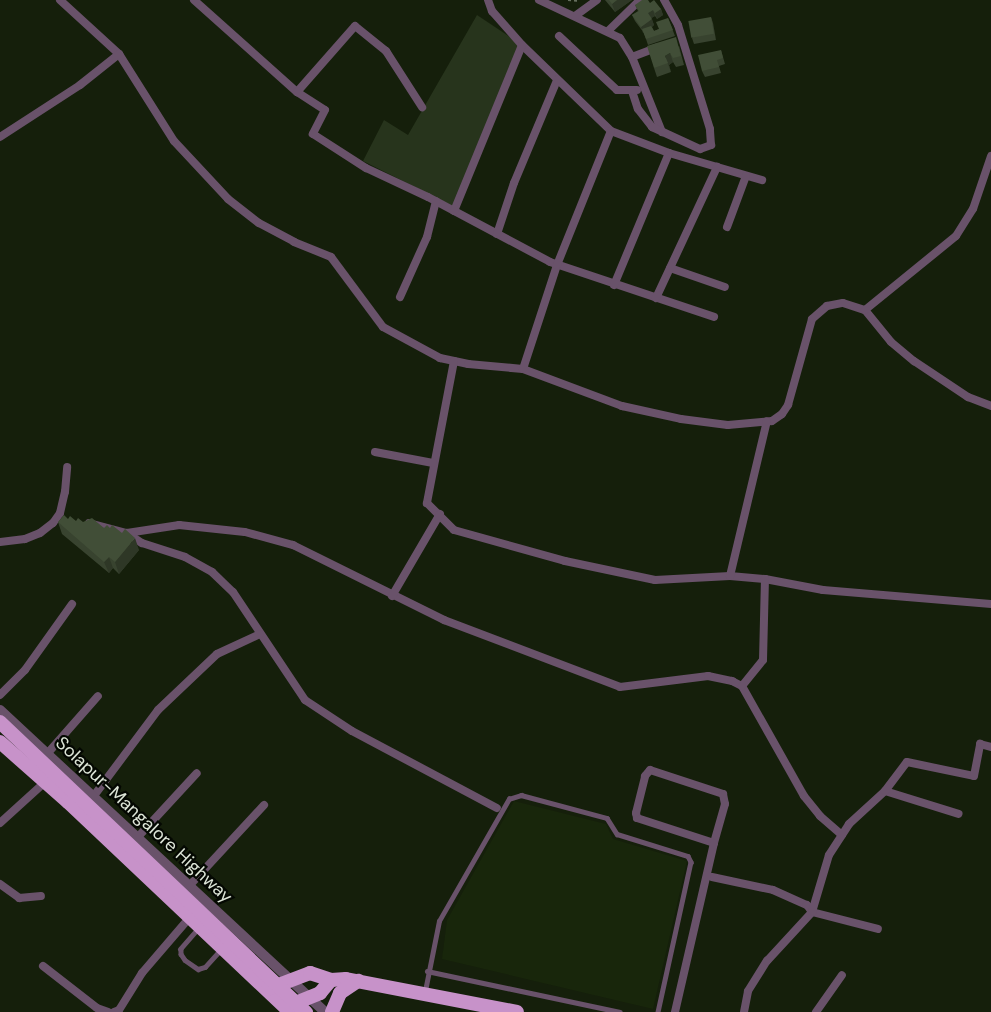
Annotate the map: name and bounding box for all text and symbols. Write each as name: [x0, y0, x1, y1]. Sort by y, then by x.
street label: Solapur-Mangalore Highway: [51, 732, 237, 908]

